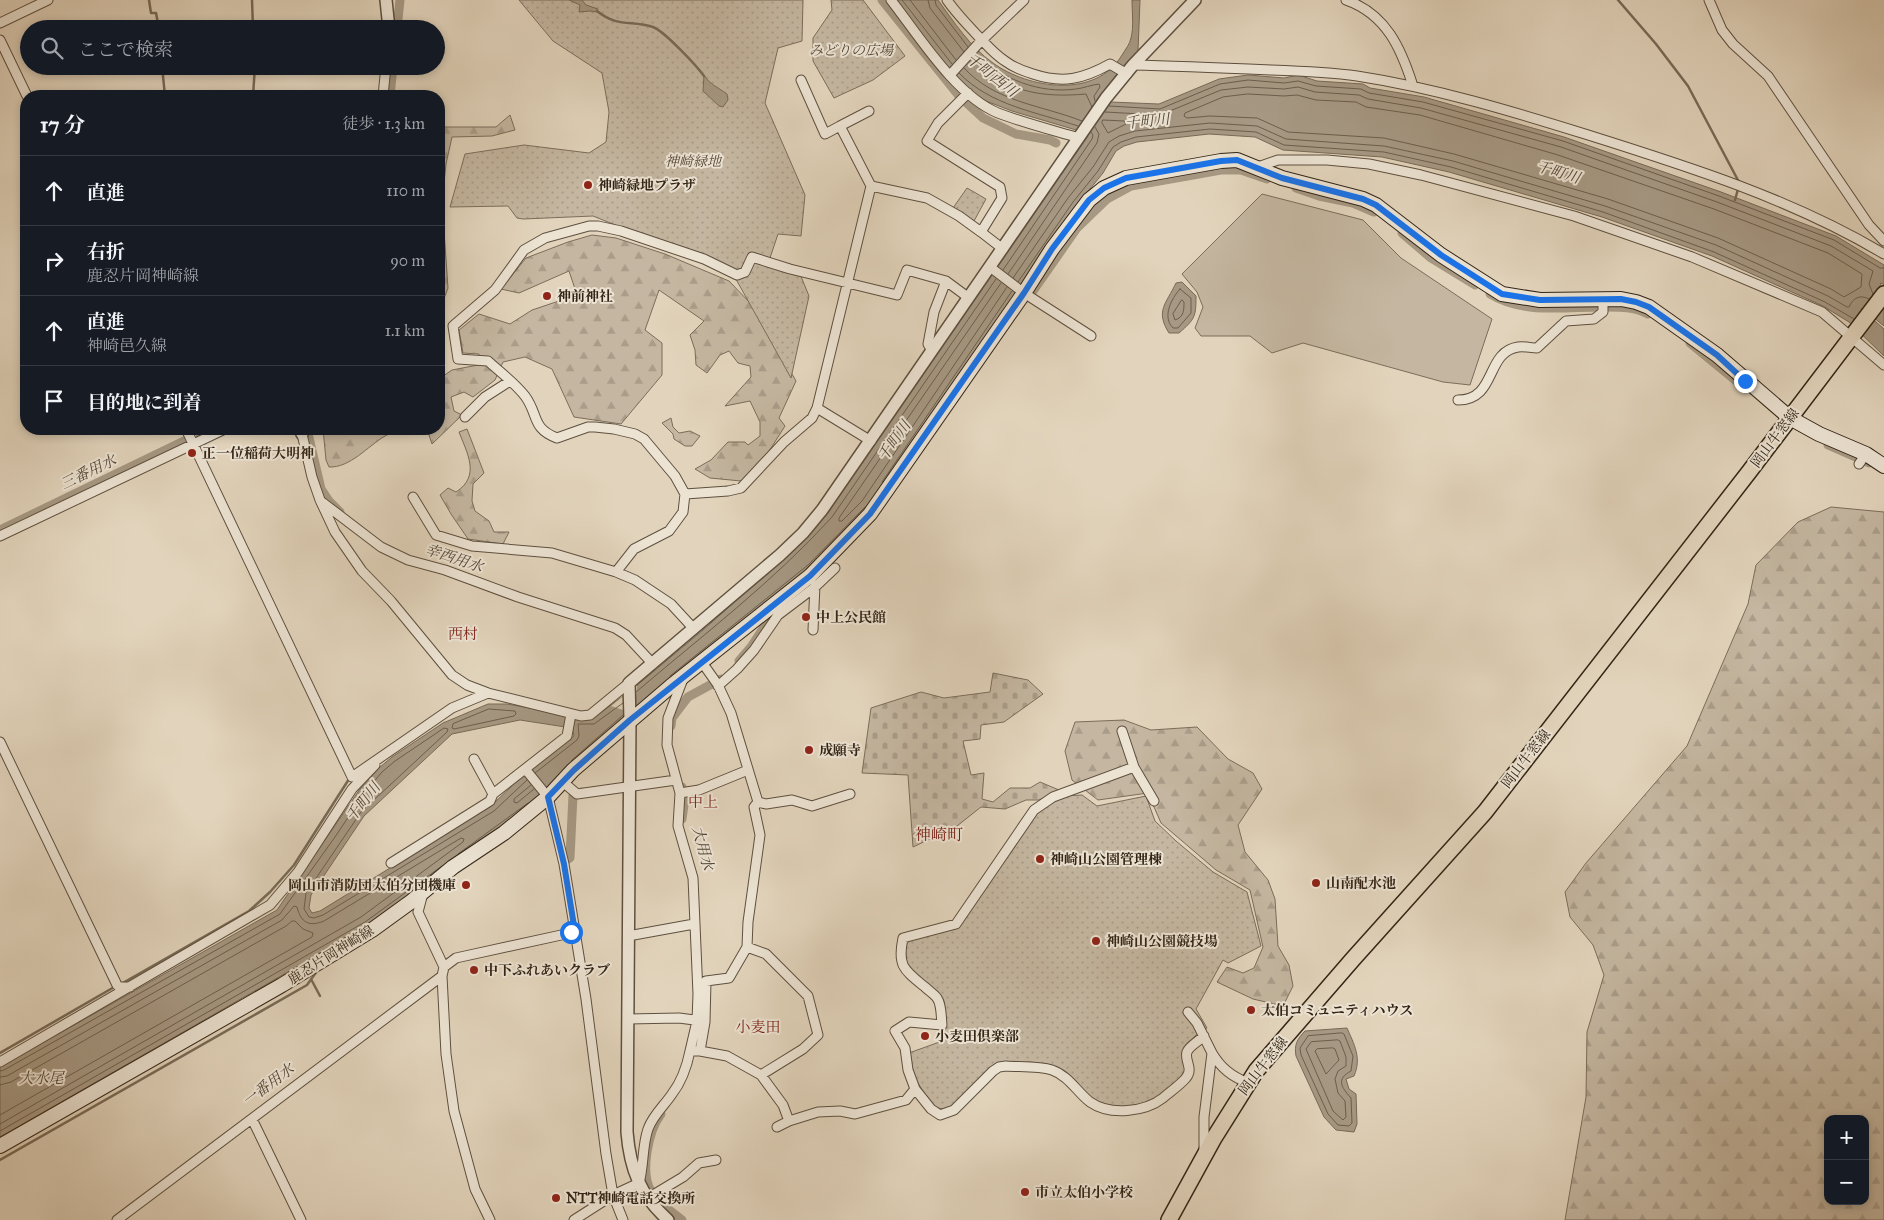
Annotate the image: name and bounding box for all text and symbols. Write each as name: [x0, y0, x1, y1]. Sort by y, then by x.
search box: [20, 20, 445, 75]
icon: search: [38, 34, 66, 62]
text: ここで検索: [78, 38, 173, 61]
park label: みどりの広場: [809, 42, 895, 59]
water label: 千町西川: [963, 49, 1023, 102]
water label: 千町川: [1124, 109, 1172, 132]
text: 17 分: [40, 112, 85, 138]
text: 徒歩 · 1.3 km: [342, 114, 425, 133]
park label: 神崎緑地: [665, 153, 723, 170]
water label: 千町川: [1534, 157, 1584, 188]
icon: ahead: [40, 177, 68, 205]
place label: 神崎緑地プラザ: [598, 177, 696, 194]
marker: 神崎緑地プラザ: [582, 179, 594, 191]
text: 直進: [87, 181, 125, 204]
text: 110 m: [386, 181, 425, 200]
text: 右折: [87, 240, 125, 263]
icon: right: [40, 247, 68, 275]
text: 90 m: [390, 251, 425, 270]
text: 鹿忍片岡神崎線: [87, 266, 199, 285]
place label: 神前神社: [557, 288, 613, 305]
marker: 神前神社: [541, 290, 553, 302]
text: 直進: [87, 310, 125, 333]
icon: ahead: [40, 317, 68, 345]
text: 1.1 km: [385, 321, 425, 340]
text: 神崎邑久線: [87, 336, 167, 355]
route end: [1734, 370, 1757, 393]
icon: arrive: [40, 387, 68, 415]
text: 目的地に到着: [87, 391, 201, 414]
street label: 岡山牛窓線: [1747, 405, 1803, 471]
water label: 千町川: [874, 416, 915, 465]
place label: 正一位稲荷大明神: [202, 445, 314, 462]
marker: 正一位稲荷大明神: [186, 447, 198, 459]
water label: 三番用水: [57, 450, 121, 493]
water label: 幸西用水: [423, 540, 487, 576]
place label: 中上公民館: [816, 609, 886, 626]
marker: 中上公民館: [800, 611, 812, 623]
district label: 西村: [448, 625, 478, 643]
street label: 岡山牛窓線: [1498, 726, 1554, 792]
place label: 成願寺: [819, 742, 861, 759]
marker: 成願寺: [803, 744, 815, 756]
water label: 千町川: [342, 777, 385, 825]
district label: 中上: [688, 793, 718, 811]
water label: 大用水: [688, 824, 718, 874]
district label: 神崎町: [915, 825, 963, 844]
place label: 神崎山公園管理棟: [1050, 851, 1162, 868]
marker: 神崎山公園管理棟: [1034, 853, 1046, 865]
place label: 山南配水池: [1326, 875, 1396, 892]
place label: 岡山市消防団太伯分団機庫: [288, 877, 456, 894]
marker: 山南配水池: [1310, 877, 1322, 889]
marker: 岡山市消防団太伯分団機庫: [460, 879, 472, 891]
route start: [560, 921, 583, 944]
street label: 鹿忍片岡神崎線: [285, 922, 377, 988]
place label: 神崎山公園競技場: [1106, 933, 1218, 950]
marker: 神崎山公園競技場: [1090, 935, 1102, 947]
place label: 中下ふれあいクラブ: [484, 962, 610, 979]
marker: 中下ふれあいクラブ: [468, 964, 480, 976]
place label: 太伯コミュニティハウス: [1261, 1002, 1413, 1019]
marker: 太伯コミュニティハウス: [1245, 1004, 1257, 1016]
district label: 小麦田: [735, 1018, 781, 1036]
place label: 小麦田倶楽部: [935, 1028, 1019, 1045]
marker: 小麦田倶楽部: [919, 1030, 931, 1042]
street label: 岡山牛窓線: [1235, 1033, 1291, 1099]
water label: 一番用水: [239, 1059, 299, 1110]
water label: 大水尾: [18, 1069, 65, 1087]
map controls: [1824, 1115, 1869, 1205]
button: +: [1824, 1115, 1869, 1160]
button: −: [1824, 1160, 1869, 1205]
place label: 市立太伯小学校: [1035, 1184, 1133, 1201]
marker: 市立太伯小学校: [1019, 1186, 1031, 1198]
place label: NTT神崎電話交換所: [566, 1190, 695, 1207]
marker: NTT神崎電話交換所: [550, 1192, 562, 1204]

